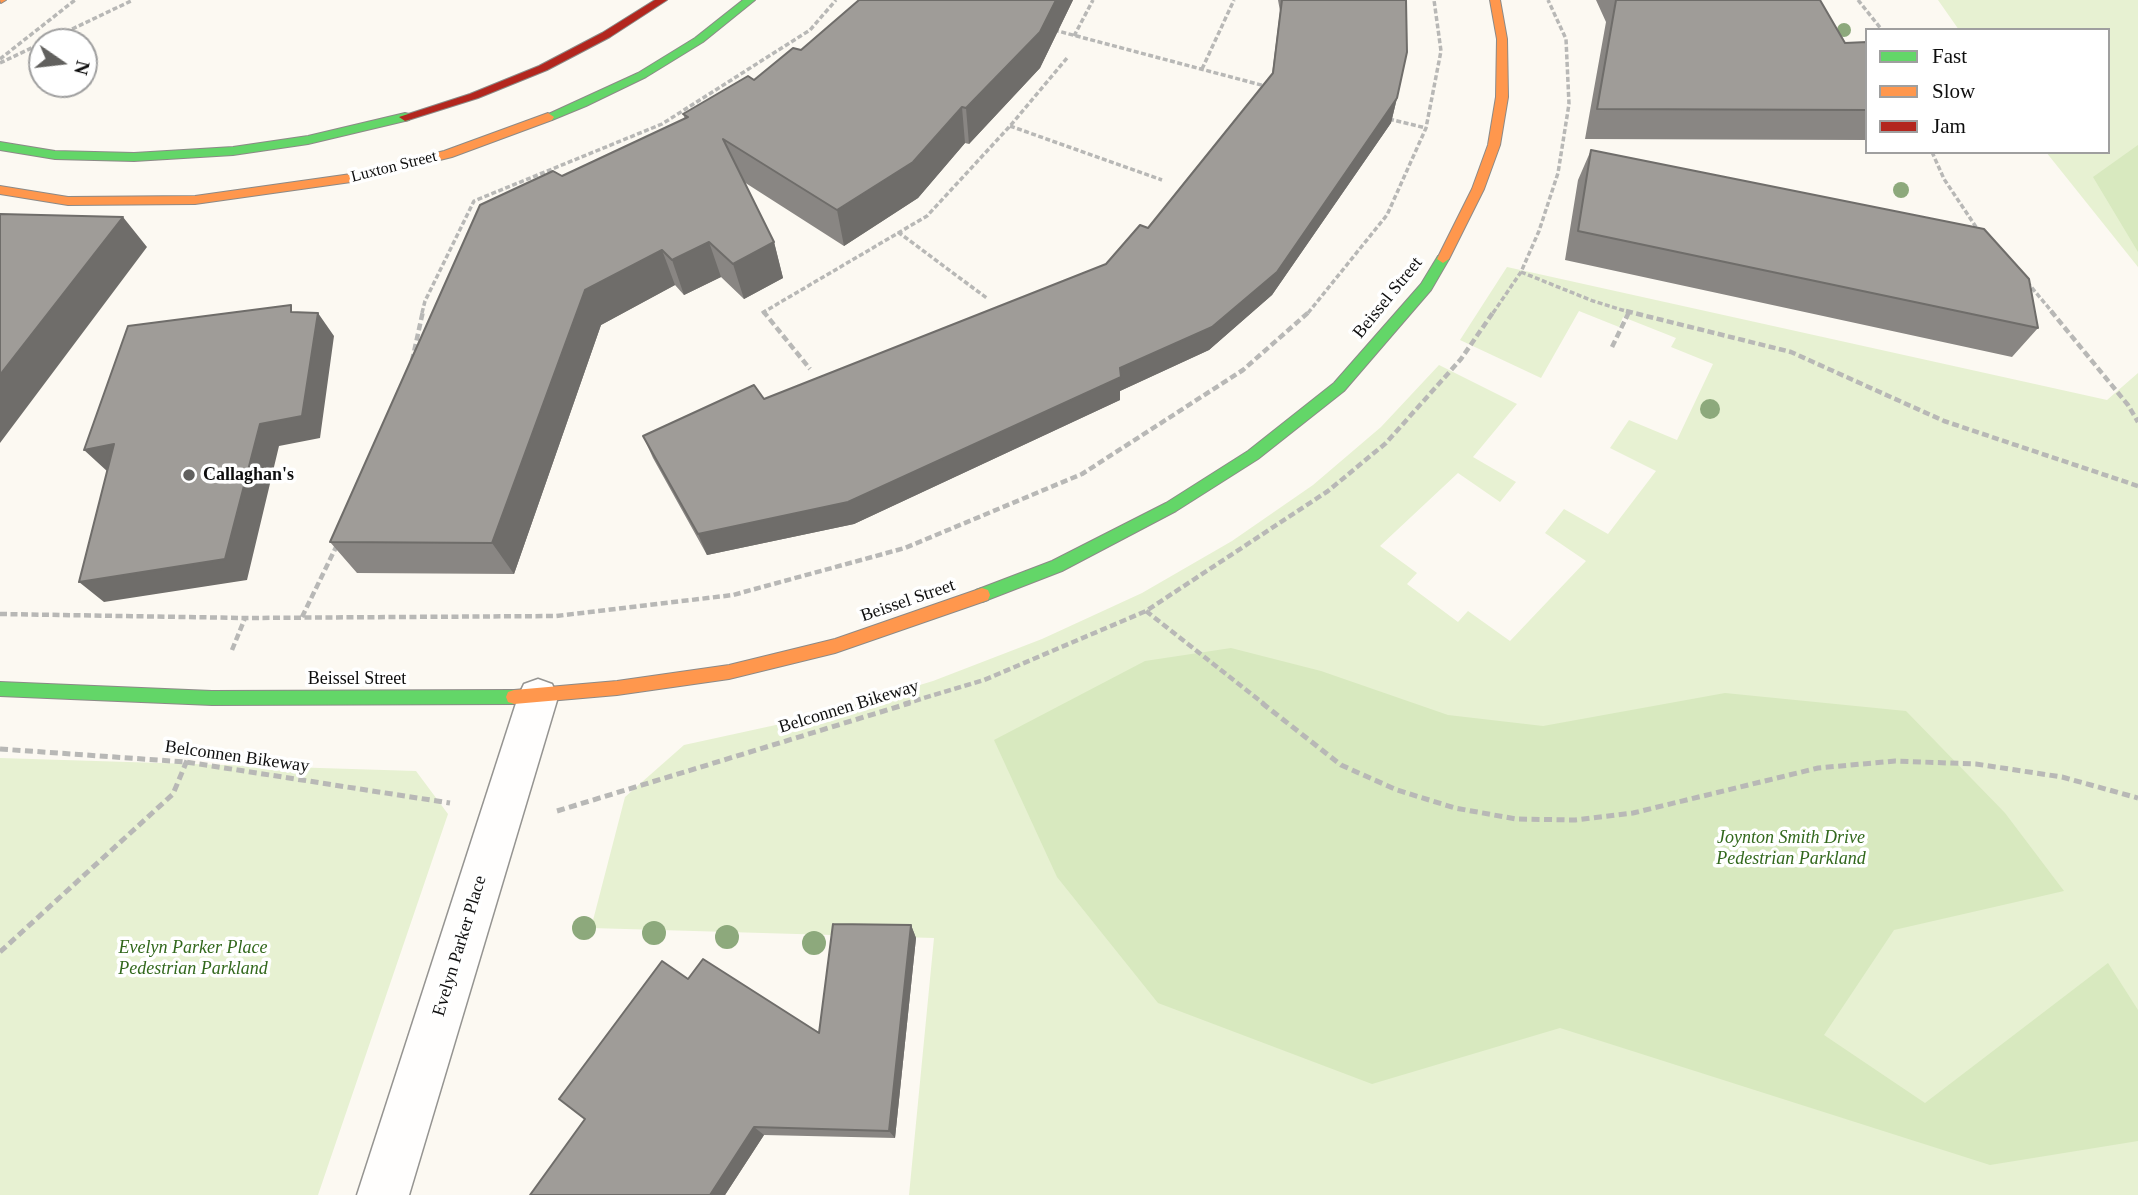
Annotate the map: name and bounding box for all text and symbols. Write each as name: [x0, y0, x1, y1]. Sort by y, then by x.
north arrow: [28, 28, 98, 98]
legend: [1865, 28, 2110, 154]
text: Fast: [1932, 44, 1967, 68]
text: N: [70, 59, 94, 77]
text: Slow: [1932, 79, 1975, 103]
text: Jam: [1932, 114, 1966, 138]
street label: Luxton Street: [349, 147, 439, 187]
street label: Beissel Street: [1349, 253, 1427, 343]
place label: Callaghan's: [203, 464, 294, 486]
marker: Callaghan's: [181, 467, 197, 483]
street label: Beissel Street: [858, 575, 958, 627]
street label: Beissel Street: [308, 668, 406, 690]
street label: Belconnen Bikeway: [776, 675, 922, 739]
street label: Belconnen Bikeway: [163, 736, 311, 778]
park label: Joynton Smith Drive Pedestrian Parkland: [1716, 827, 1866, 870]
street label: Evelyn Parker Place: [428, 873, 492, 1019]
park label: Evelyn Parker Place Pedestrian Parkland: [118, 937, 268, 979]

